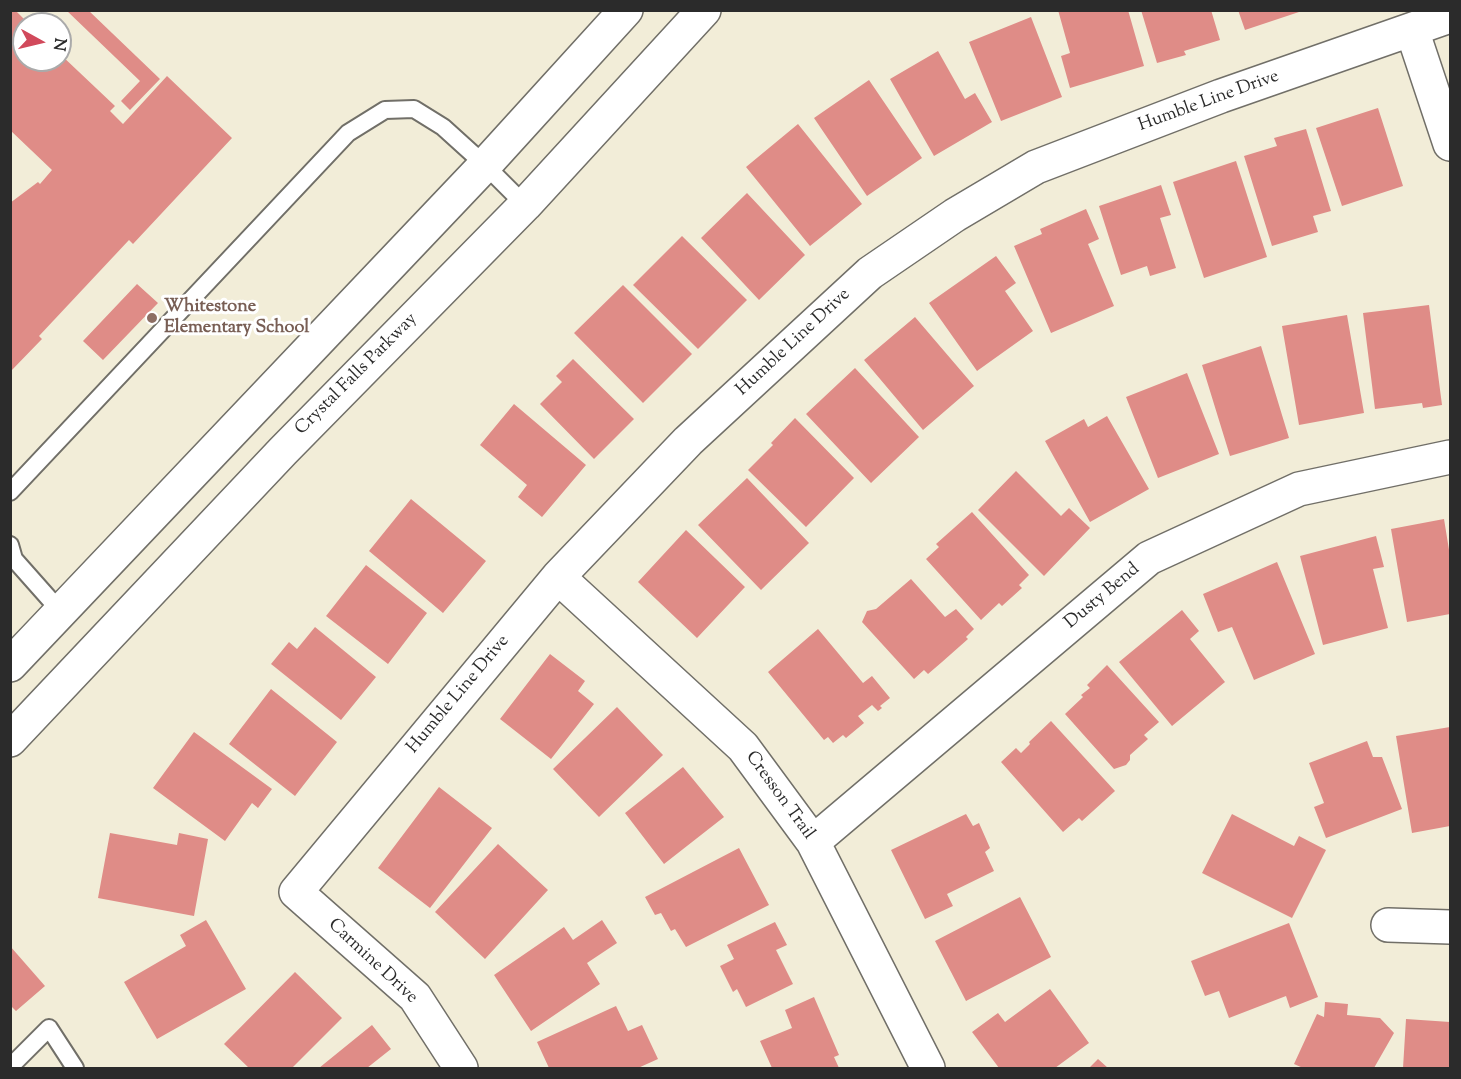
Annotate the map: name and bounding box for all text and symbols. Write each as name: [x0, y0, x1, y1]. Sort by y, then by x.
north arrow: [12, 12, 72, 72]
text: N: [46, 36, 71, 52]
street label: Humble Line Drive: [1136, 67, 1282, 137]
street label: Humble Line Drive: [732, 285, 856, 401]
place label: Whitestone Elementary School: [164, 297, 309, 340]
street label: Crystal Falls Parkway: [291, 309, 423, 441]
marker: Whitestone Elementary School: [145, 311, 159, 325]
street label: Dusty Bend: [1061, 559, 1145, 635]
street label: Humble Line Drive: [403, 631, 515, 759]
street label: Cresson Trail: [740, 748, 818, 844]
street label: Carmine Drive: [323, 915, 421, 1009]

